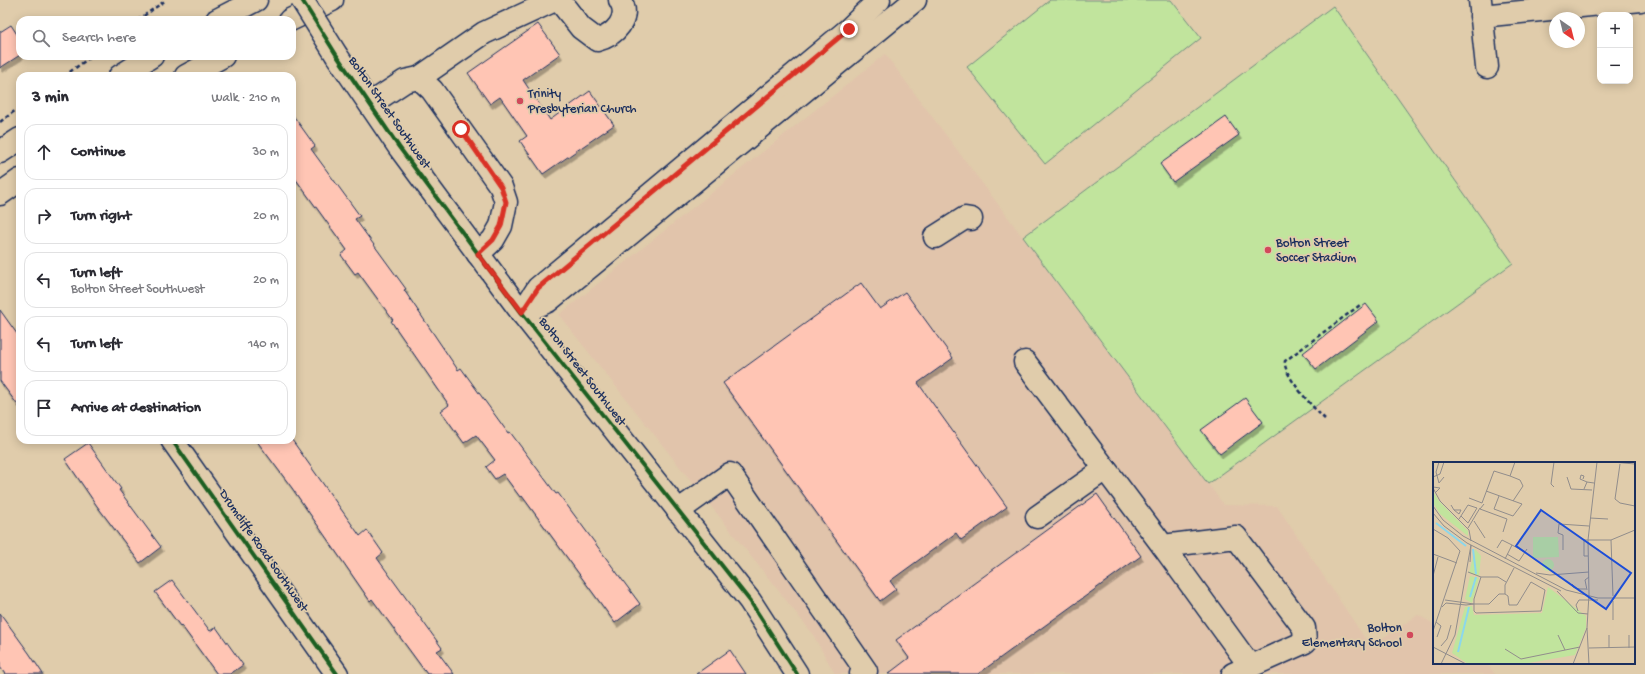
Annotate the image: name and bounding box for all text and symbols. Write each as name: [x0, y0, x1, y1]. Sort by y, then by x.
north arrow: [1549, 12, 1585, 48]
map controls: [1597, 12, 1633, 84]
button: +: [1597, 12, 1633, 48]
search box: [16, 16, 296, 60]
route end: [840, 20, 858, 38]
icon: search: [30, 27, 52, 49]
text: Search here: [62, 29, 136, 47]
button: −: [1597, 48, 1633, 84]
street label: Bolton Street Southwest: [344, 53, 434, 173]
place label: Trinity Presbyterian Church: [527, 87, 637, 117]
text: 3 min: [32, 88, 69, 108]
text: Walk · 210 m: [212, 91, 280, 106]
marker: Trinity Presbyterian Church: [515, 96, 525, 106]
route start: [452, 120, 470, 138]
icon: ahead: [33, 141, 55, 163]
text: Continue: [71, 143, 125, 161]
text: 30 m: [253, 145, 279, 160]
icon: right: [33, 205, 55, 227]
text: Turn right: [71, 207, 131, 225]
text: 20 m: [253, 209, 279, 224]
place label: Bolton Street Soccer Stadium: [1275, 236, 1356, 266]
marker: Bolton Street Soccer Stadium: [1263, 245, 1273, 255]
text: Turn left: [71, 264, 122, 282]
icon: left: [33, 269, 55, 291]
text: 20 m: [253, 273, 279, 288]
text: Bolton Street Southwest: [71, 282, 204, 297]
street label: Bolton Street Southwest: [534, 314, 630, 430]
icon: left: [33, 333, 55, 355]
text: Turn left: [71, 335, 122, 353]
text: 140 m: [248, 337, 279, 352]
icon: arrive: [33, 397, 55, 419]
text: Arrive at destination: [71, 399, 201, 417]
inset map: [1433, 462, 1635, 664]
street label: Drumcliffe Road Southwest: [214, 486, 312, 616]
place label: Bolton Elementary School: [1302, 621, 1403, 651]
marker: Bolton Elementary School: [1405, 630, 1415, 640]

